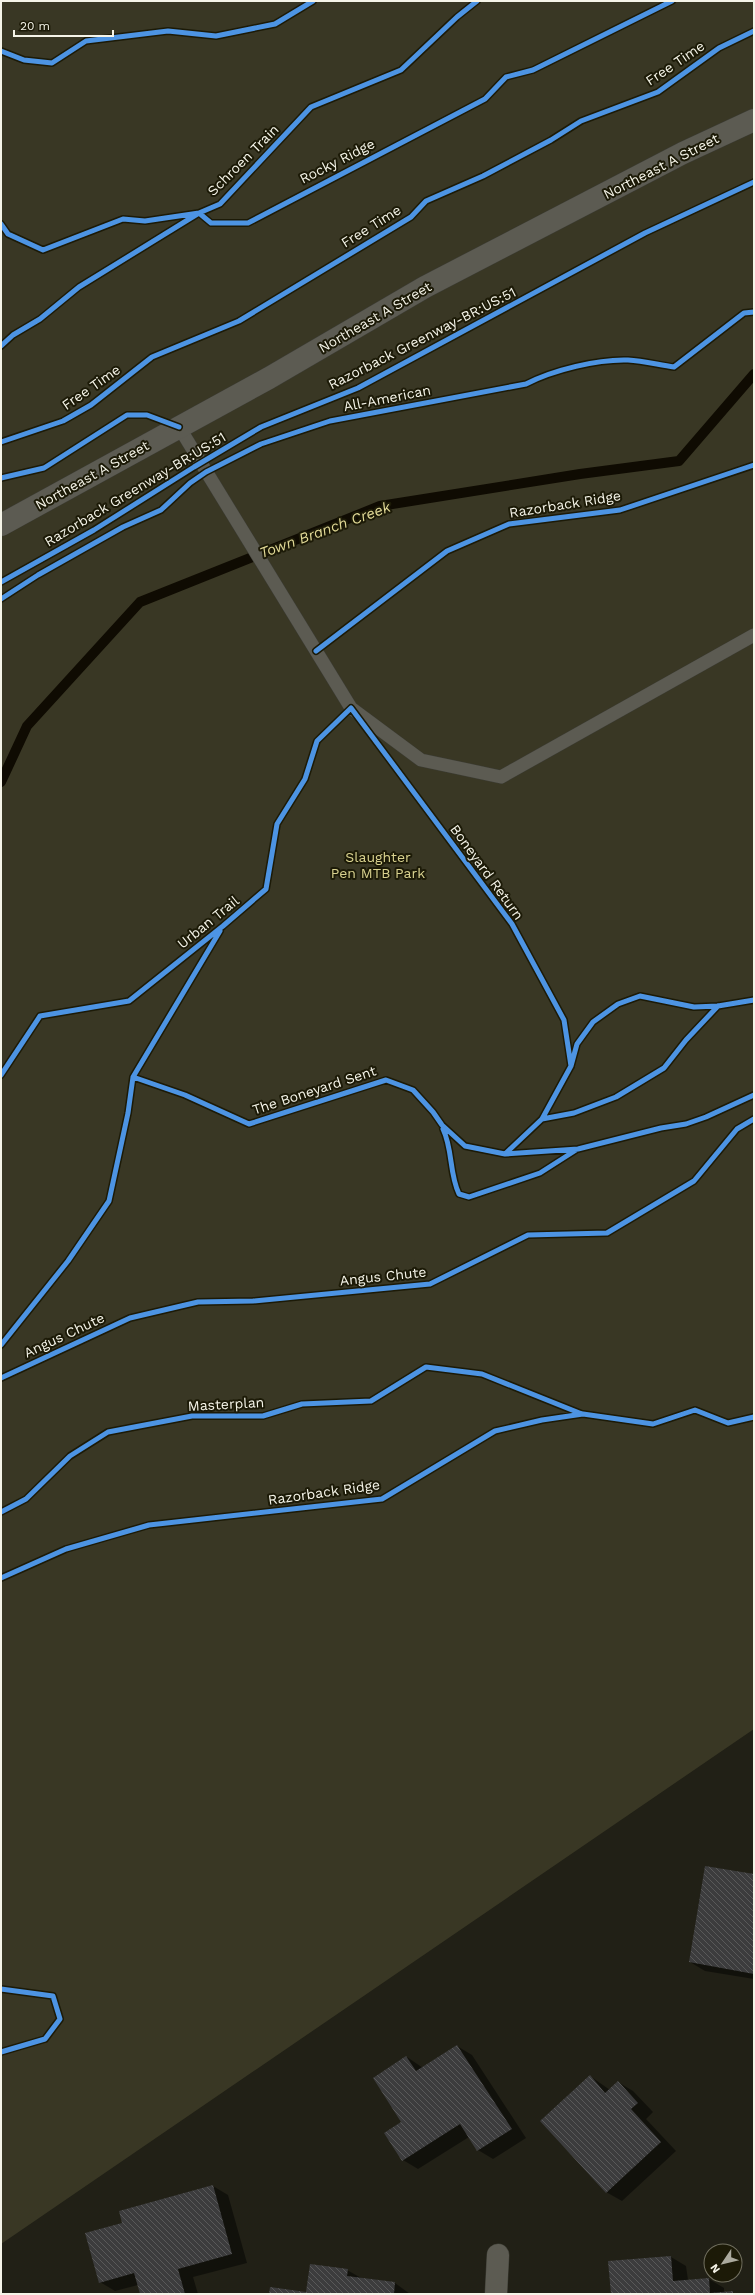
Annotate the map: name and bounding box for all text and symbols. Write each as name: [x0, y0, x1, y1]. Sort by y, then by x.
scale bar: [14, 12, 113, 38]
text: 20 m: [20, 19, 50, 33]
street label: Free Time: [643, 38, 707, 88]
street label: Schroen Train: [204, 121, 282, 199]
street label: Northeast A Street: [601, 130, 722, 202]
street label: Rocky Ridge: [297, 135, 377, 187]
street label: Free Time: [338, 201, 404, 251]
street label: Northeast A Street: [316, 278, 434, 356]
street label: Razorback Greenway-BR:US:51: [326, 284, 518, 392]
street label: Free Time: [59, 361, 123, 413]
street label: All-American: [342, 382, 432, 414]
street label: Razorback Greenway-BR:US:51: [42, 428, 228, 550]
street label: Northeast A Street: [32, 437, 152, 513]
street label: Razorback Ridge: [508, 487, 622, 521]
water label: Town Branch Creek: [257, 498, 394, 562]
street label: Boneyard Return: [447, 821, 527, 923]
park label: Slaughter Pen MTB Park: [331, 849, 425, 881]
street label: Urban Trail: [174, 892, 242, 952]
street label: The Boneyard Sent: [250, 1062, 378, 1118]
street label: Angus Chute: [339, 1263, 427, 1289]
street label: Angus Chute: [21, 1309, 107, 1361]
street label: Masterplan: [187, 1394, 265, 1414]
street label: Razorback Ridge: [267, 1476, 381, 1508]
north arrow: [703, 2243, 743, 2283]
text: N: [708, 2261, 723, 2276]

